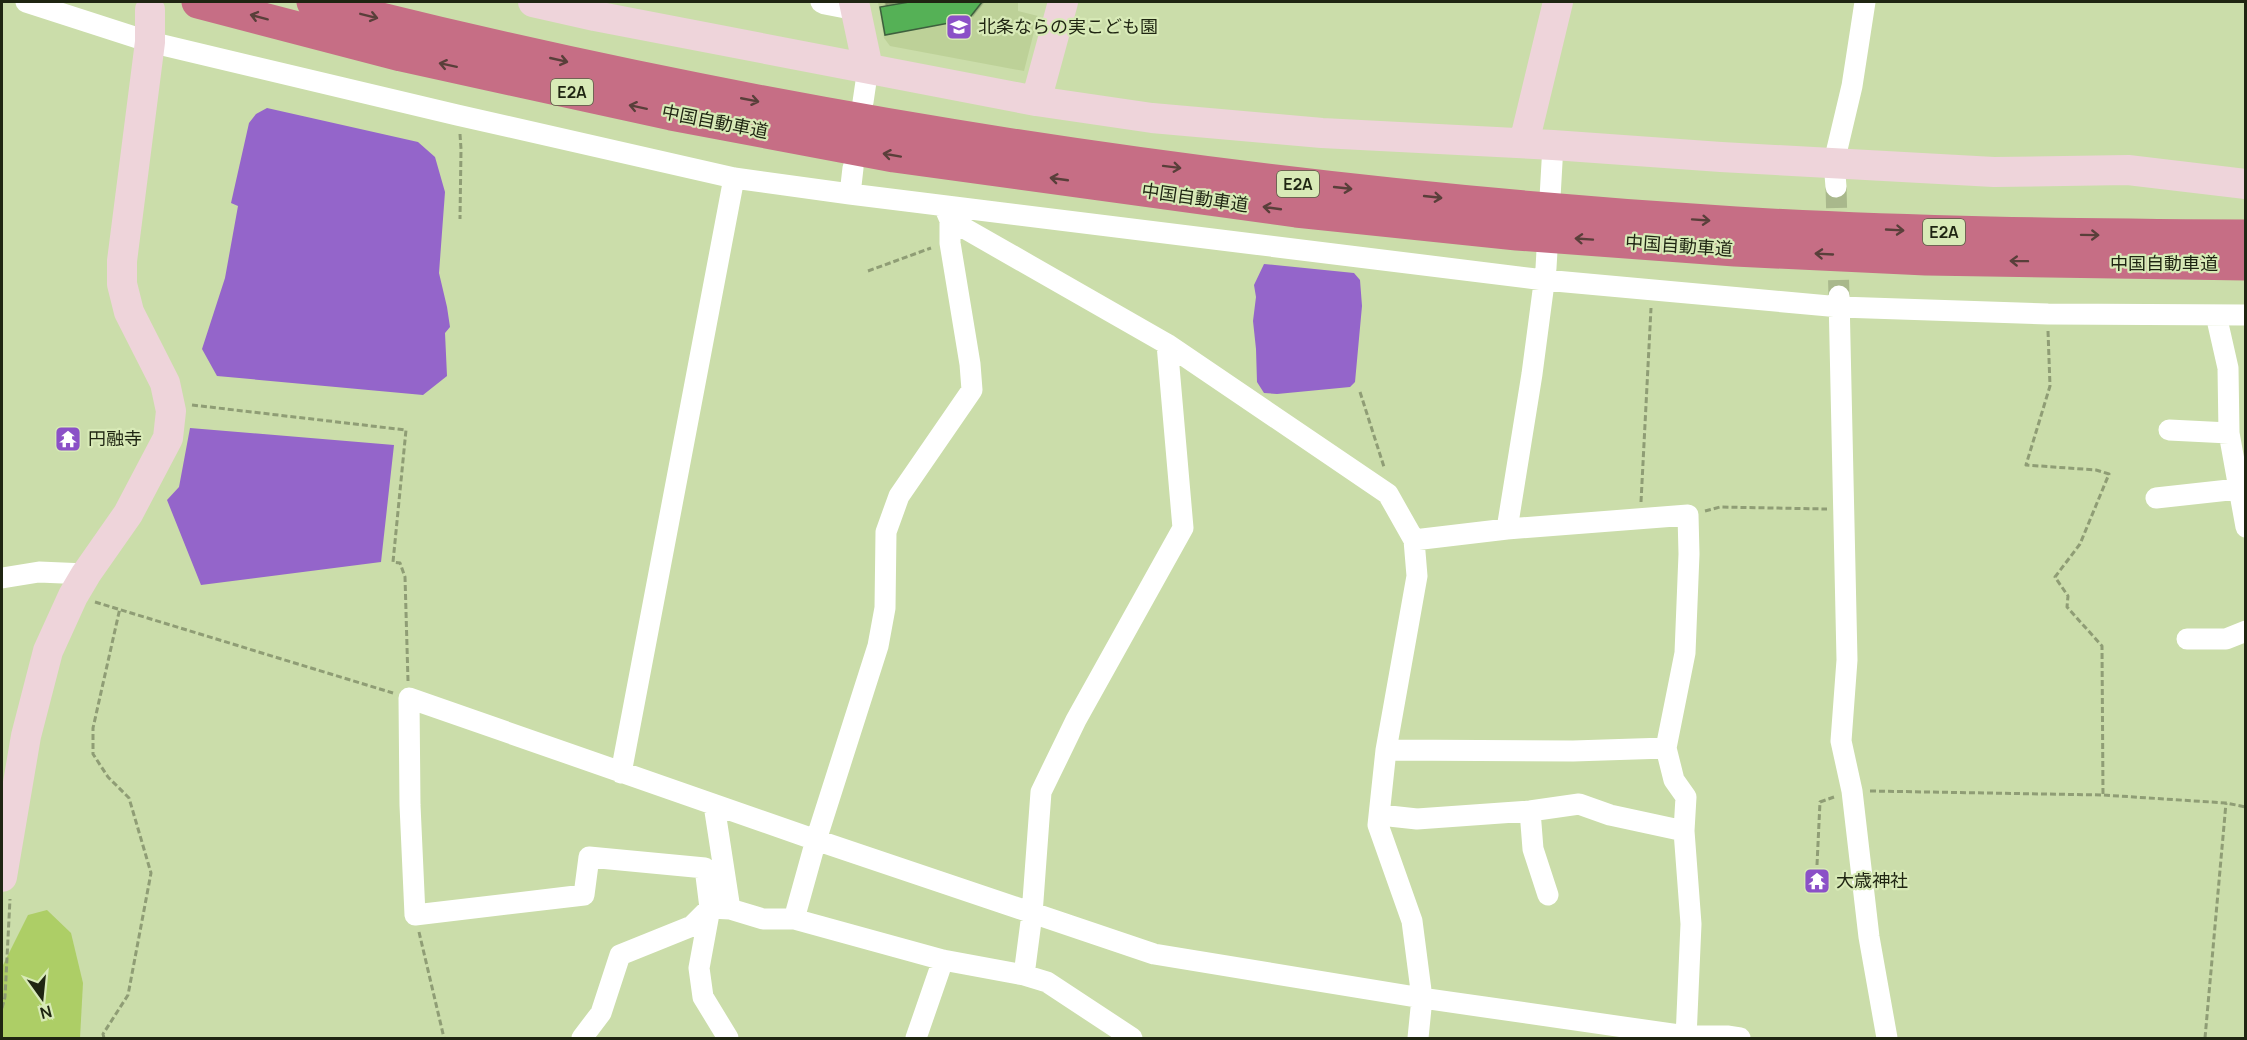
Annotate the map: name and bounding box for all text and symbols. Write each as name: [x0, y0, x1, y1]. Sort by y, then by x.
one-way arrow: [250, 11, 269, 23]
one-way arrow: [359, 11, 378, 22]
school or university icon: 北条ならの実こども園: [944, 12, 974, 42]
place label: 北条ならの実こども園: [978, 14, 1158, 38]
one-way arrow: [550, 54, 569, 66]
one-way arrow: [439, 59, 458, 70]
road number: E2A: [551, 79, 593, 105]
one-way arrow: [740, 95, 759, 106]
street label: 中国自動車道: [660, 99, 770, 143]
one-way arrow: [629, 100, 648, 112]
one-way arrow: [882, 149, 902, 160]
one-way arrow: [1161, 161, 1181, 172]
road number: E2A: [1277, 171, 1319, 197]
one-way arrow: [1049, 173, 1069, 184]
street label: 中国自動車道: [1140, 178, 1250, 216]
one-way arrow: [1333, 183, 1352, 194]
one-way arrow: [1422, 192, 1442, 203]
one-way arrow: [1262, 202, 1282, 213]
one-way arrow: [1690, 215, 1710, 226]
road number: E2A: [1923, 219, 1965, 245]
one-way arrow: [1885, 224, 1905, 235]
street label: 中国自動車道: [1624, 229, 1734, 261]
one-way arrow: [2080, 229, 2100, 241]
one-way arrow: [1575, 233, 1595, 244]
one-way arrow: [1815, 249, 1835, 260]
street label: 中国自動車道: [2110, 251, 2218, 275]
one-way arrow: [2010, 255, 2030, 267]
temple icon: 円融寺: [53, 424, 83, 454]
place label: 円融寺: [88, 426, 142, 450]
temple icon: 大歳神社: [1802, 866, 1832, 896]
place label: 大歳神社: [1836, 868, 1908, 892]
north arrow: [12, 968, 72, 1028]
text: N: [37, 1000, 54, 1025]

